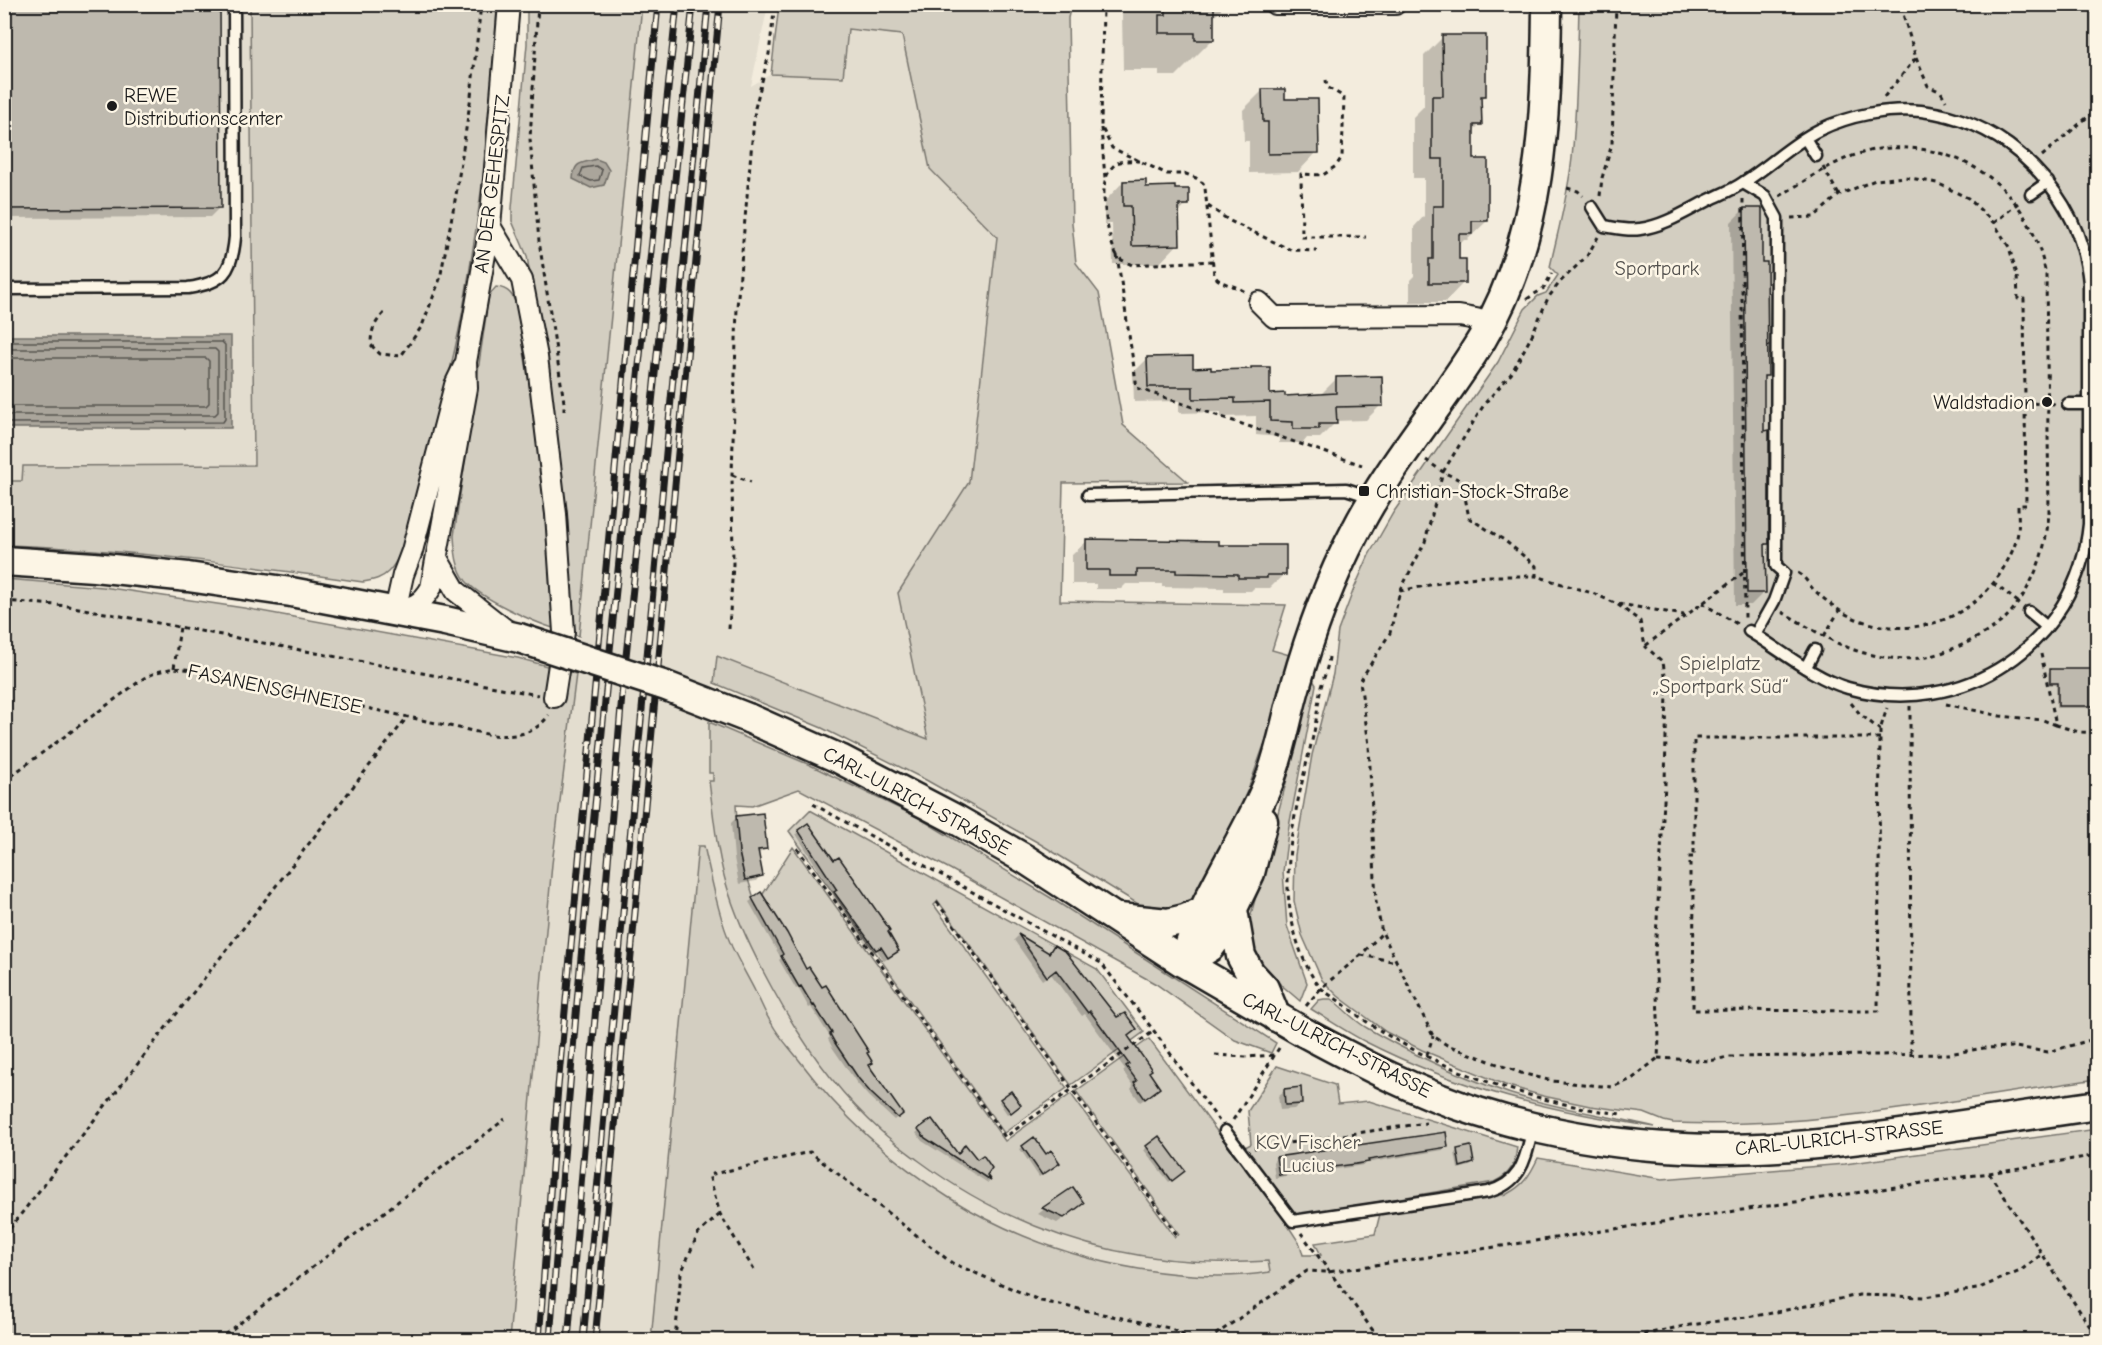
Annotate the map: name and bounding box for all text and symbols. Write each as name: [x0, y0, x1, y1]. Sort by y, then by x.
place label: REWE Distributionscenter: [124, 84, 283, 130]
street label: AN DER GEHESPITZ: [470, 93, 514, 275]
marker: REWE Distributionscenter: [105, 99, 119, 113]
park label: Sportpark: [1615, 257, 1700, 280]
place label: Waldstadion: [1933, 391, 2035, 414]
marker: Waldstadion: [2040, 395, 2054, 409]
place label: Christian-Stock-Straße: [1376, 480, 1569, 503]
marker: Christian-Stock-Straße: [1357, 484, 1371, 498]
park label: Spielplatz „Sportpark Süd“: [1652, 652, 1788, 698]
street label: FASANENSCHNEISE: [186, 659, 364, 719]
street label: CARL-ULRICH-STRASSE: [819, 742, 1015, 860]
street label: CARL-ULRICH-STRASSE: [1239, 987, 1435, 1103]
street label: CARL-ULRICH-STRASSE: [1734, 1116, 1944, 1160]
park label: KGV Fischer Lucius: [1256, 1131, 1360, 1177]

